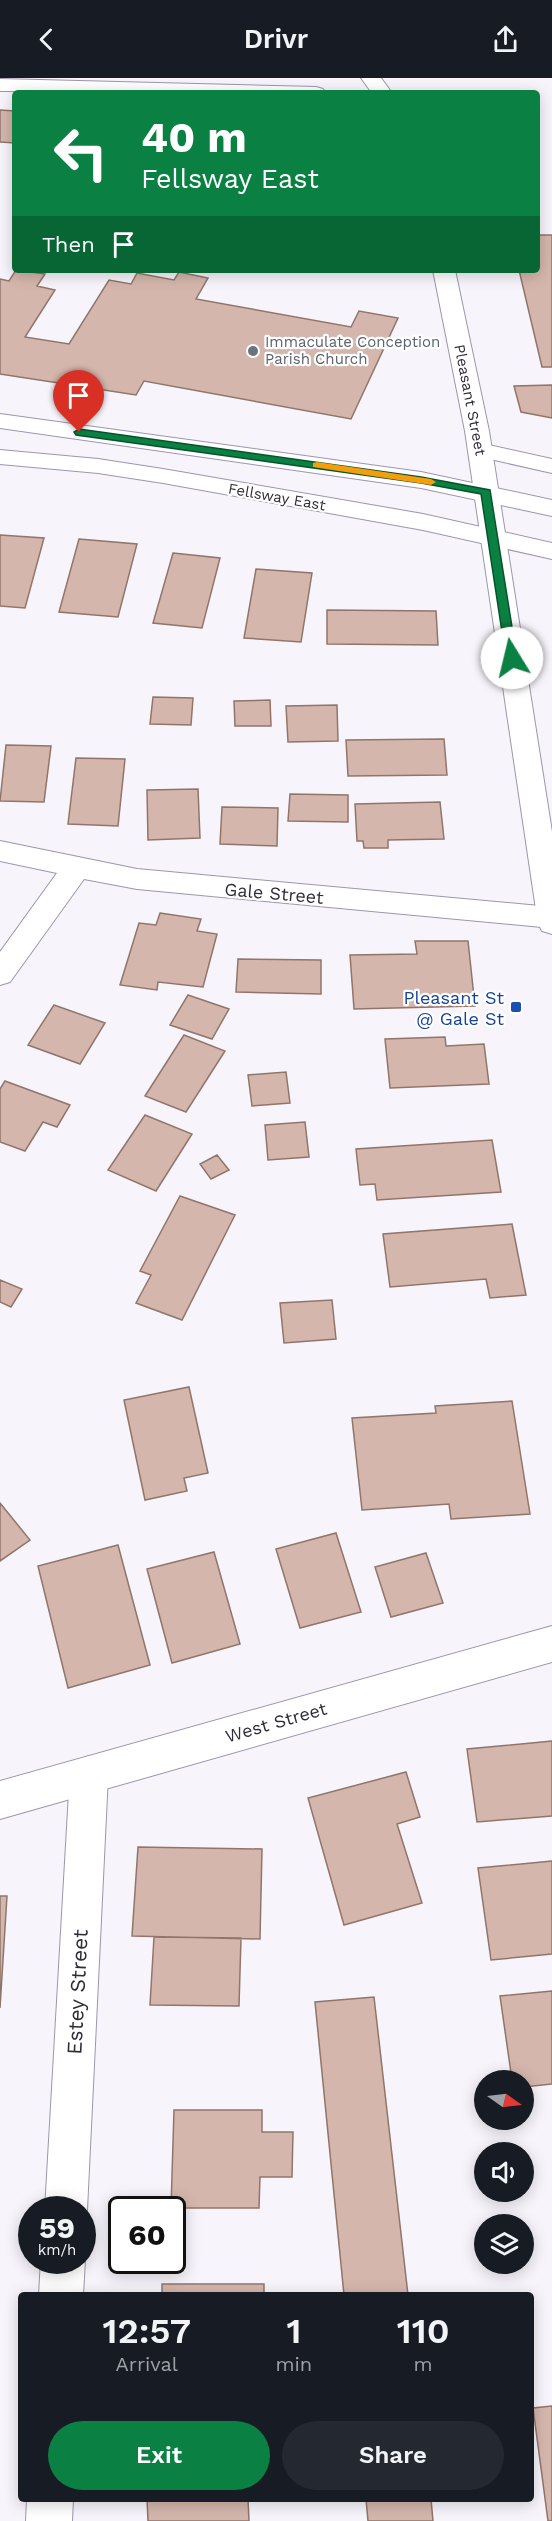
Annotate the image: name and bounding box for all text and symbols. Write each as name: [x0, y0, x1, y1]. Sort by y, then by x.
icon: back: [30, 23, 63, 56]
text: Drivr: [244, 23, 308, 55]
icon: share: [489, 23, 522, 56]
text: 40 m: [141, 113, 247, 162]
icon: left: [42, 114, 120, 192]
text: Fellsway East: [141, 163, 319, 195]
icon: arrive: [107, 228, 140, 261]
text: Then: [42, 232, 95, 257]
place label: Immaculate Conception Parish Church: [265, 333, 440, 368]
street label: Pleasant Street: [450, 343, 490, 458]
marker: Immaculate Conception Parish Church: [246, 344, 260, 358]
pin: [53, 370, 104, 432]
icon: arrive: [62, 379, 95, 412]
street label: Fellsway East: [227, 480, 328, 515]
position arrow: [480, 626, 544, 690]
street label: Gale Street: [224, 878, 325, 908]
place label: Pleasant St @ Gale St: [403, 987, 504, 1029]
marker: Pleasant St @ Gale St: [509, 1000, 523, 1014]
street label: West Street: [223, 1697, 330, 1746]
street label: Estey Street: [61, 1928, 93, 2055]
north arrow: [474, 2070, 534, 2130]
map controls: [474, 2070, 534, 2274]
button: sound: [474, 2142, 534, 2202]
speed limit sign: 60: [108, 2196, 186, 2274]
text: 59: [39, 2210, 75, 2245]
button: layers: [474, 2214, 534, 2274]
text: km/h: [38, 2241, 76, 2259]
text: 12:57: [102, 2310, 191, 2352]
text: 1: [286, 2310, 301, 2352]
text: 110: [397, 2310, 450, 2352]
text: Arrival: [116, 2352, 178, 2376]
text: min: [275, 2352, 312, 2376]
text: m: [414, 2352, 433, 2376]
button: Exit: [48, 2421, 270, 2490]
button: Share: [282, 2421, 504, 2490]

